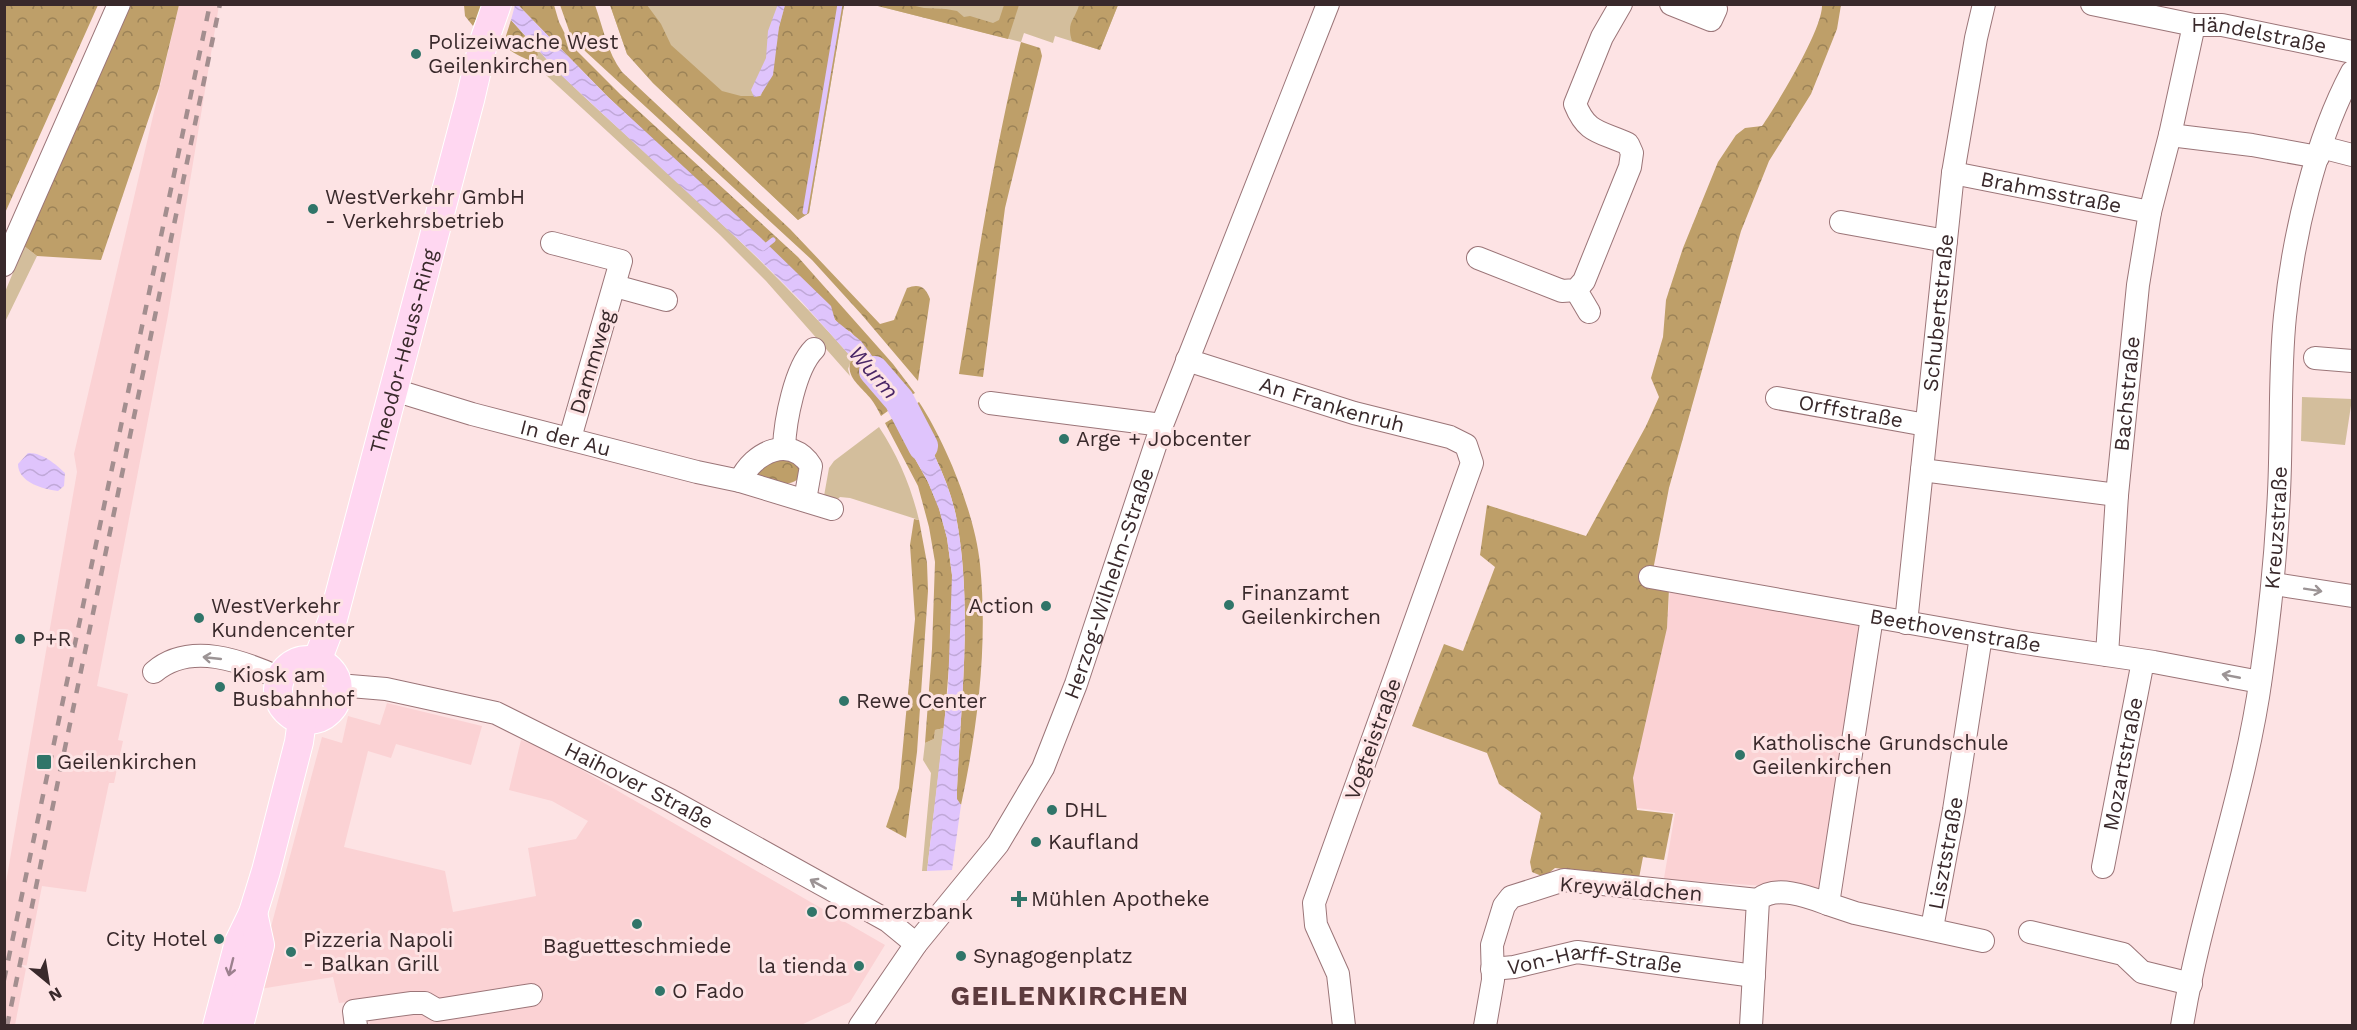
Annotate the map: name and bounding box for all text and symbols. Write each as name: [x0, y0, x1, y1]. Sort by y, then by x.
street label: Händelstraße: [2191, 12, 2329, 58]
place label: Polizeiwache West Geilenkirchen: [428, 29, 618, 78]
marker: Polizeiwache West Geilenkirchen: [409, 47, 423, 61]
street label: Brahmsstraße: [1979, 166, 2124, 218]
place label: WestVerkehr GmbH - Verkehrsbetrieb: [325, 184, 525, 233]
marker: WestVerkehr GmbH - Verkehrsbetrieb: [306, 202, 320, 216]
street label: Schubertstraße: [1917, 233, 1959, 393]
street label: Theodor-Heuss-Ring: [364, 245, 442, 456]
street label: Dammweg: [564, 306, 619, 417]
street label: Bachstraße: [2108, 335, 2145, 452]
water label: Wurm: [844, 341, 904, 404]
street label: An Frankenruh: [1257, 371, 1408, 437]
street label: Orffstraße: [1797, 389, 1905, 433]
street label: In der Au: [517, 414, 613, 461]
place label: Arge + Jobcenter: [1076, 426, 1252, 451]
marker: Arge + Jobcenter: [1057, 432, 1071, 446]
street label: Herzog-Wilhelm-Straße: [1058, 464, 1159, 703]
street label: Kreuzstraße: [2259, 466, 2292, 591]
place label: Finanzamt Geilenkirchen: [1241, 580, 1381, 629]
one-way arrow: [2303, 585, 2323, 596]
place label: WestVerkehr Kundencenter: [211, 593, 355, 642]
place label: Action: [969, 593, 1034, 618]
marker: Finanzamt Geilenkirchen: [1222, 598, 1236, 612]
marker: Action: [1039, 599, 1053, 613]
street label: Beethovenstraße: [1868, 603, 2043, 657]
marker: WestVerkehr Kundencenter: [192, 611, 206, 625]
place label: P+R: [32, 626, 71, 651]
marker: P+R: [13, 632, 27, 646]
one-way arrow: [202, 652, 222, 663]
place label: Kiosk am Busbahnhof: [232, 662, 354, 711]
one-way arrow: [2222, 670, 2241, 681]
street label: Vogteistraße: [1339, 674, 1406, 803]
marker: Kiosk am Busbahnhof: [213, 680, 227, 694]
place label: Rewe Center: [856, 688, 987, 713]
marker: Rewe Center: [837, 694, 851, 708]
street label: Mozartstraße: [2097, 695, 2148, 833]
place label: Katholische Grundschule Geilenkirchen: [1752, 730, 2009, 779]
street label: Haihover Straße: [561, 736, 718, 834]
marker: Katholische Grundschule Geilenkirchen: [1733, 748, 1747, 762]
place label: Geilenkirchen: [57, 749, 197, 774]
marker: Geilenkirchen: [35, 753, 53, 771]
street label: Lisztstraße: [1923, 795, 1968, 912]
place label: DHL: [1064, 797, 1107, 822]
marker: DHL: [1045, 803, 1059, 817]
place label: Kaufland: [1048, 829, 1139, 854]
marker: Kaufland: [1029, 835, 1043, 849]
street label: Kreywäldchen: [1559, 871, 1703, 906]
one-way arrow: [810, 877, 827, 889]
place label: Mühlen Apotheke: [1031, 886, 1210, 911]
marker: Mühlen Apotheke: [1012, 892, 1026, 906]
place label: Commerzbank: [824, 899, 973, 924]
marker: Commerzbank: [805, 905, 819, 919]
marker: Baguetteschmiede: [630, 917, 644, 931]
place label: City Hotel: [106, 926, 208, 951]
place label: Pizzeria Napoli - Balkan Grill: [303, 927, 453, 976]
marker: City Hotel: [212, 932, 226, 946]
place label: Baguetteschmiede: [543, 933, 731, 958]
street label: Von-Harff-Straße: [1506, 938, 1684, 980]
place label: Synagogenplatz: [973, 943, 1133, 968]
marker: Pizzeria Napoli - Balkan Grill: [284, 945, 298, 959]
marker: Synagogenplatz: [954, 949, 968, 963]
north arrow: [18, 952, 78, 1012]
place label: la tienda: [758, 953, 847, 978]
one-way arrow: [225, 958, 237, 977]
marker: la tienda: [852, 959, 866, 973]
place label: O Fado: [672, 978, 744, 1003]
district label: GEILENKIRCHEN: [950, 980, 1190, 1012]
text: N: [45, 983, 65, 1006]
marker: O Fado: [653, 984, 667, 998]

